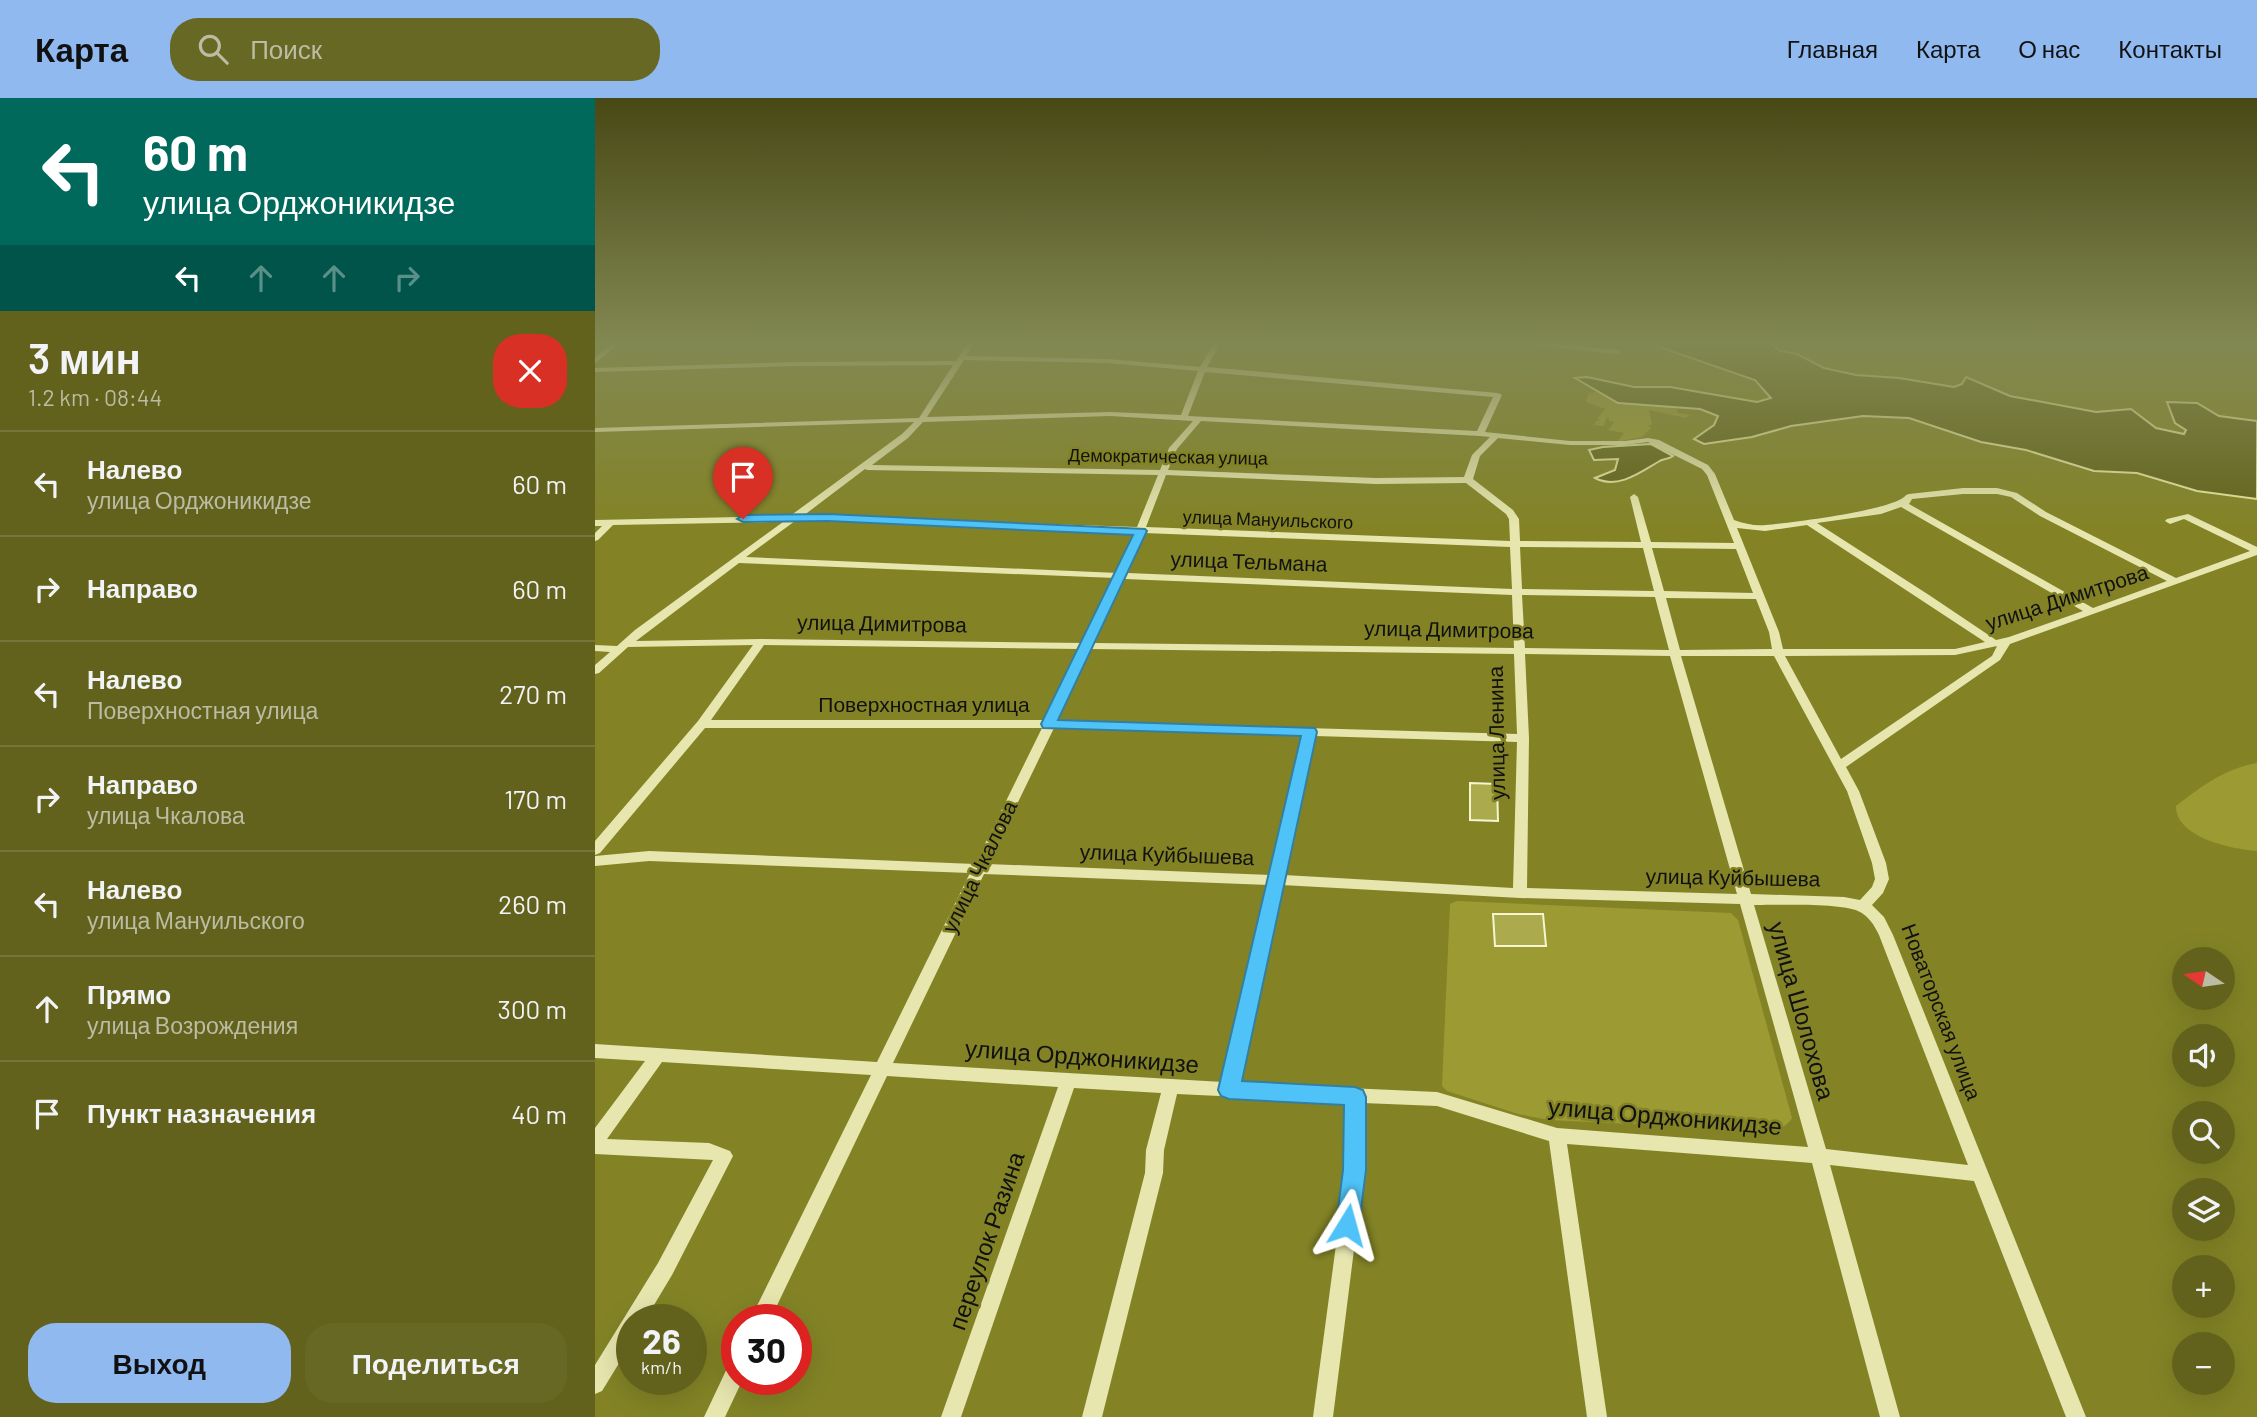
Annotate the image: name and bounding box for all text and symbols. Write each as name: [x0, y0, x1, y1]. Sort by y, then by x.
search box: [170, 18, 660, 81]
text: Карта: [35, 29, 128, 69]
icon: search: [194, 30, 232, 68]
text: Поиск: [250, 33, 322, 64]
text: Главная: [1787, 34, 1878, 63]
text: Карта: [1916, 34, 1980, 63]
text: О нас: [2018, 34, 2080, 63]
text: Контакты: [2118, 34, 2222, 63]
text: 60 m: [143, 122, 248, 181]
icon: left: [28, 126, 119, 217]
text: улица Орджоникидзе: [143, 182, 455, 220]
icon: left: [169, 259, 207, 297]
icon: ahead: [242, 259, 280, 297]
icon: ahead: [315, 259, 353, 297]
icon: right: [388, 259, 426, 297]
text: 3 мин: [28, 332, 141, 382]
button: close: [493, 334, 567, 408]
text: 1.2 km · 08:44: [28, 383, 162, 411]
street label: Демократическая улица: [1068, 443, 1269, 469]
pin: [713, 447, 773, 519]
text: Налево: [87, 453, 182, 484]
icon: arrive: [724, 458, 762, 496]
icon: left: [28, 465, 66, 503]
text: 60 m: [512, 468, 567, 499]
text: улица Орджоникидзе: [87, 486, 312, 514]
street label: улица Мануильского: [1182, 505, 1354, 533]
street label: улица Тельмана: [1170, 545, 1328, 576]
street label: улица Димитрова: [1982, 558, 2151, 635]
icon: right: [28, 570, 66, 608]
text: Направо: [87, 572, 198, 603]
text: 60 m: [512, 573, 567, 604]
street label: улица Димитрова: [797, 609, 967, 636]
street label: улица Димитрова: [1364, 615, 1534, 642]
text: Налево: [87, 663, 182, 694]
street label: улица Ленина: [1482, 666, 1509, 800]
icon: left: [28, 675, 66, 713]
text: 270 m: [499, 678, 567, 709]
street label: Поверхностная улица: [818, 691, 1030, 716]
text: Поверхностная улица: [87, 696, 318, 724]
text: Направо: [87, 768, 198, 799]
icon: right: [28, 780, 66, 818]
text: 170 m: [504, 783, 567, 814]
street label: улица Чкалова: [936, 796, 1022, 937]
text: улица Чкалова: [87, 801, 245, 829]
street label: улица Куйбышева: [1079, 838, 1255, 869]
street label: улица Куйбышева: [1646, 862, 1821, 891]
text: Налево: [87, 873, 182, 904]
icon: left: [28, 885, 66, 923]
text: 260 m: [498, 888, 567, 919]
text: улица Мануильского: [87, 906, 305, 934]
street label: улица Шолохова: [1763, 918, 1842, 1104]
street label: Новаторская улица: [1897, 920, 1988, 1103]
north arrow: [2172, 947, 2235, 1010]
map controls: [2172, 947, 2235, 1395]
text: Прямо: [87, 978, 171, 1009]
icon: ahead: [28, 990, 66, 1028]
text: 300 m: [498, 993, 567, 1024]
text: улица Возрождения: [87, 1011, 298, 1039]
button: sound: [2172, 1024, 2235, 1087]
street label: улица Орджоникидзе: [964, 1033, 1200, 1078]
street label: улица Орджоникидзе: [1547, 1091, 1783, 1140]
icon: arrive: [28, 1095, 66, 1133]
text: Пункт назначения: [87, 1097, 316, 1128]
text: 40 m: [511, 1098, 567, 1129]
button: search: [2172, 1101, 2235, 1164]
street label: переулок Разина: [942, 1147, 1030, 1333]
button: layers: [2172, 1178, 2235, 1241]
position arrow: [1310, 1188, 1384, 1262]
button: +: [2172, 1255, 2235, 1318]
speed limit sign: 30: [721, 1304, 812, 1395]
text: 26: [642, 1319, 681, 1361]
button: Выход: [28, 1323, 291, 1403]
button: Поделиться: [305, 1323, 567, 1403]
button: −: [2172, 1332, 2235, 1395]
text: km/h: [641, 1356, 682, 1378]

